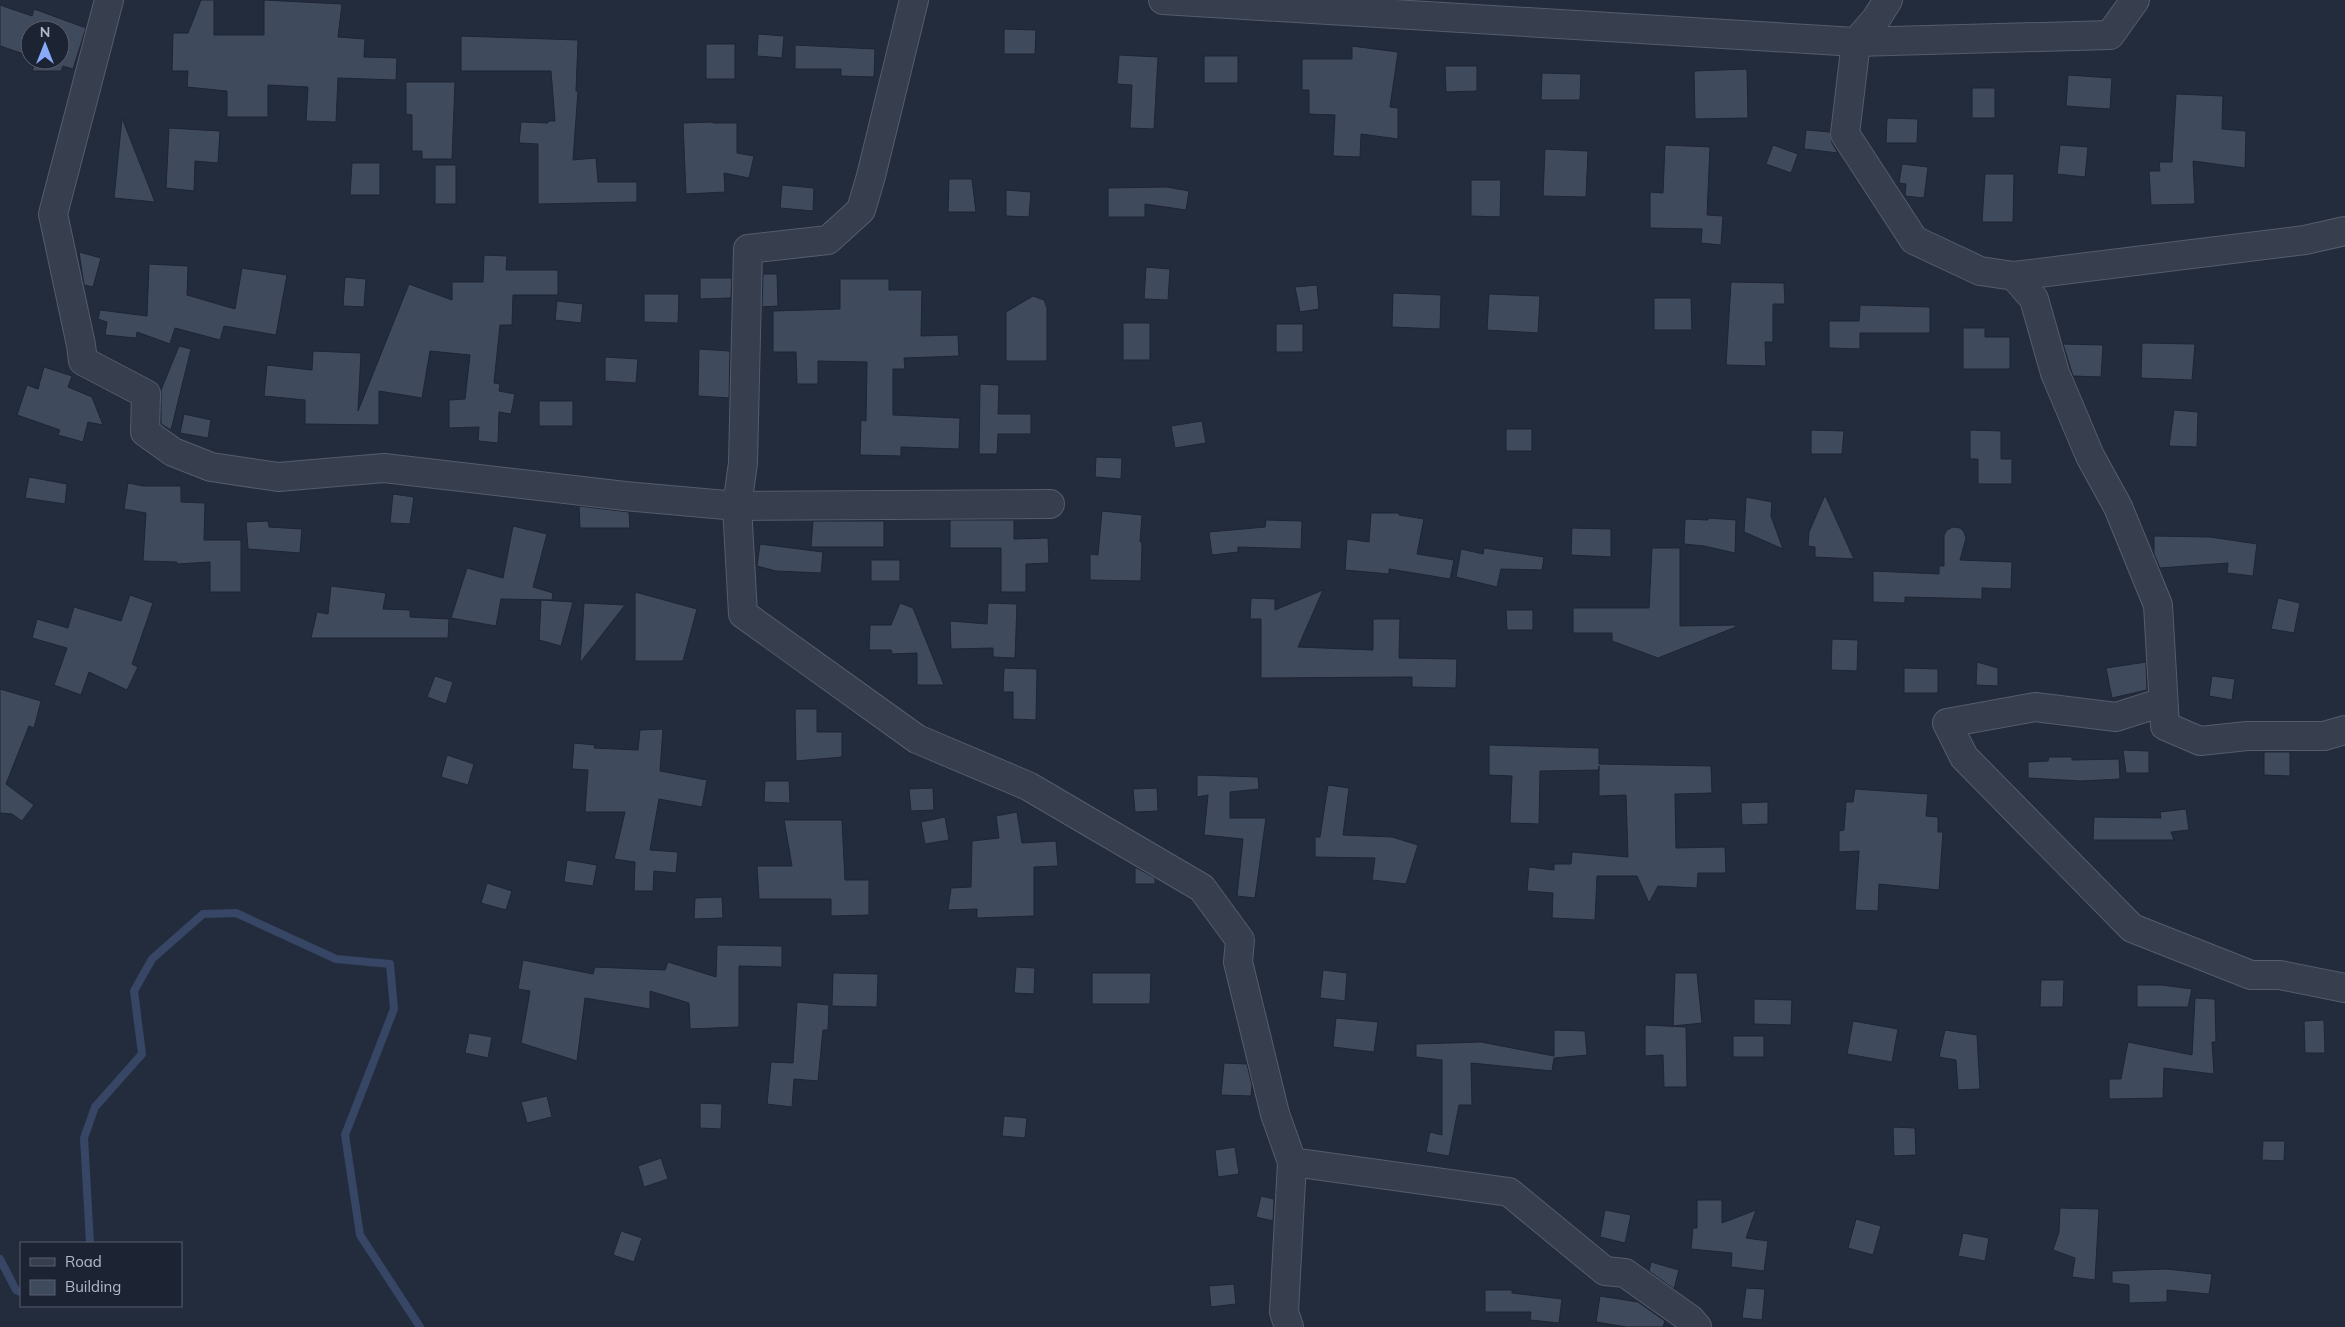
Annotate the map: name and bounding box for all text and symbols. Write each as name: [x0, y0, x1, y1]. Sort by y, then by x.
north arrow: [20, 20, 70, 70]
text: N: [40, 23, 50, 41]
legend: [20, 1242, 182, 1307]
text: Road: [65, 1252, 102, 1271]
text: Building: [65, 1277, 121, 1296]

